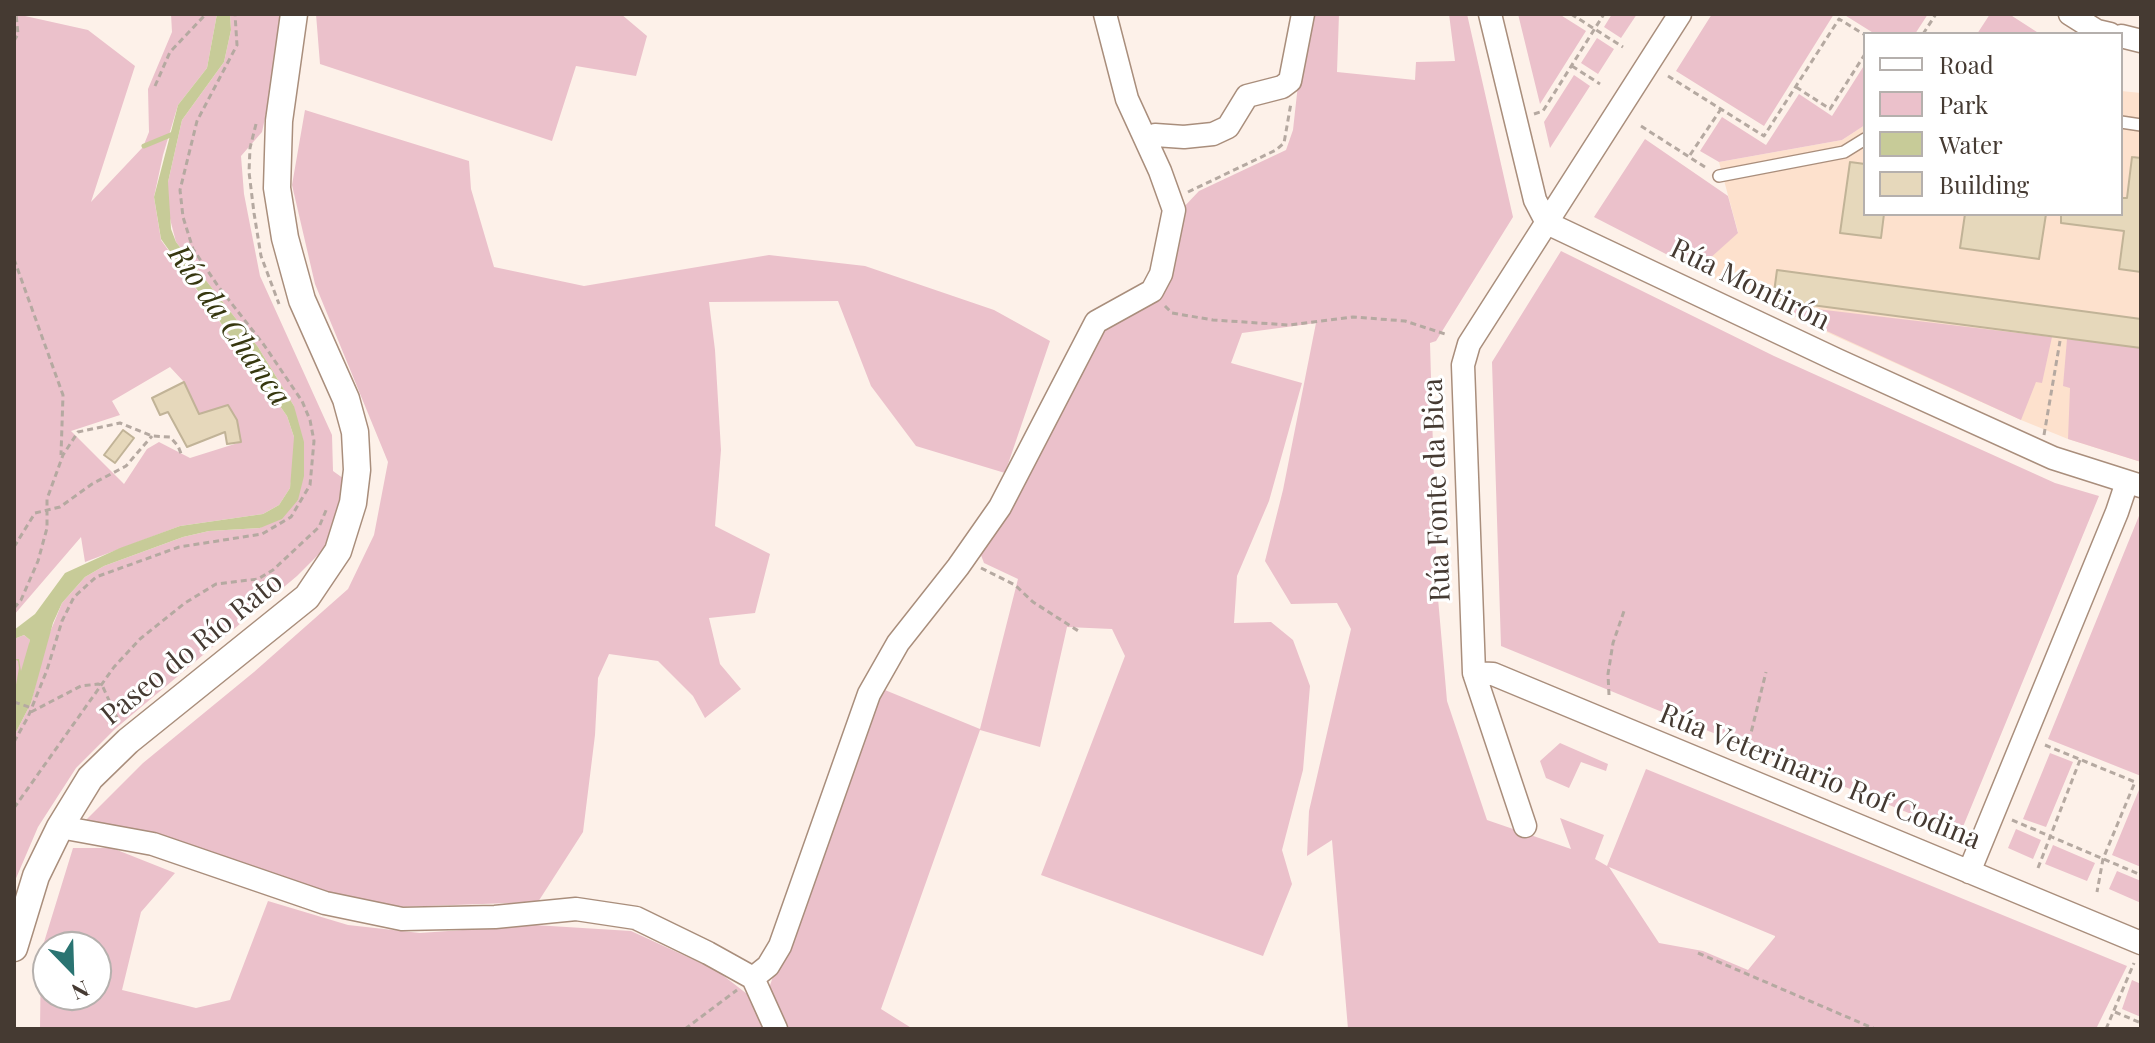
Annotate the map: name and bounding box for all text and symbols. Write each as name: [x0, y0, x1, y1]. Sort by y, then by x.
legend: [1863, 32, 2123, 216]
text: Road: [1939, 48, 1994, 80]
text: Park: [1939, 88, 1988, 120]
text: Water: [1939, 128, 2003, 160]
text: Building: [1939, 168, 2029, 200]
street label: Rúa Montirón: [1665, 232, 1835, 338]
water label: Río da Chanca: [160, 238, 298, 414]
street label: Rúa Fonte da Bica: [1416, 378, 1458, 602]
street label: Paseo do Río Rato: [94, 566, 290, 732]
street label: Rúa Veterinario Rof Codina: [1655, 697, 1985, 857]
north arrow: [32, 931, 112, 1011]
text: N: [67, 974, 94, 1008]

